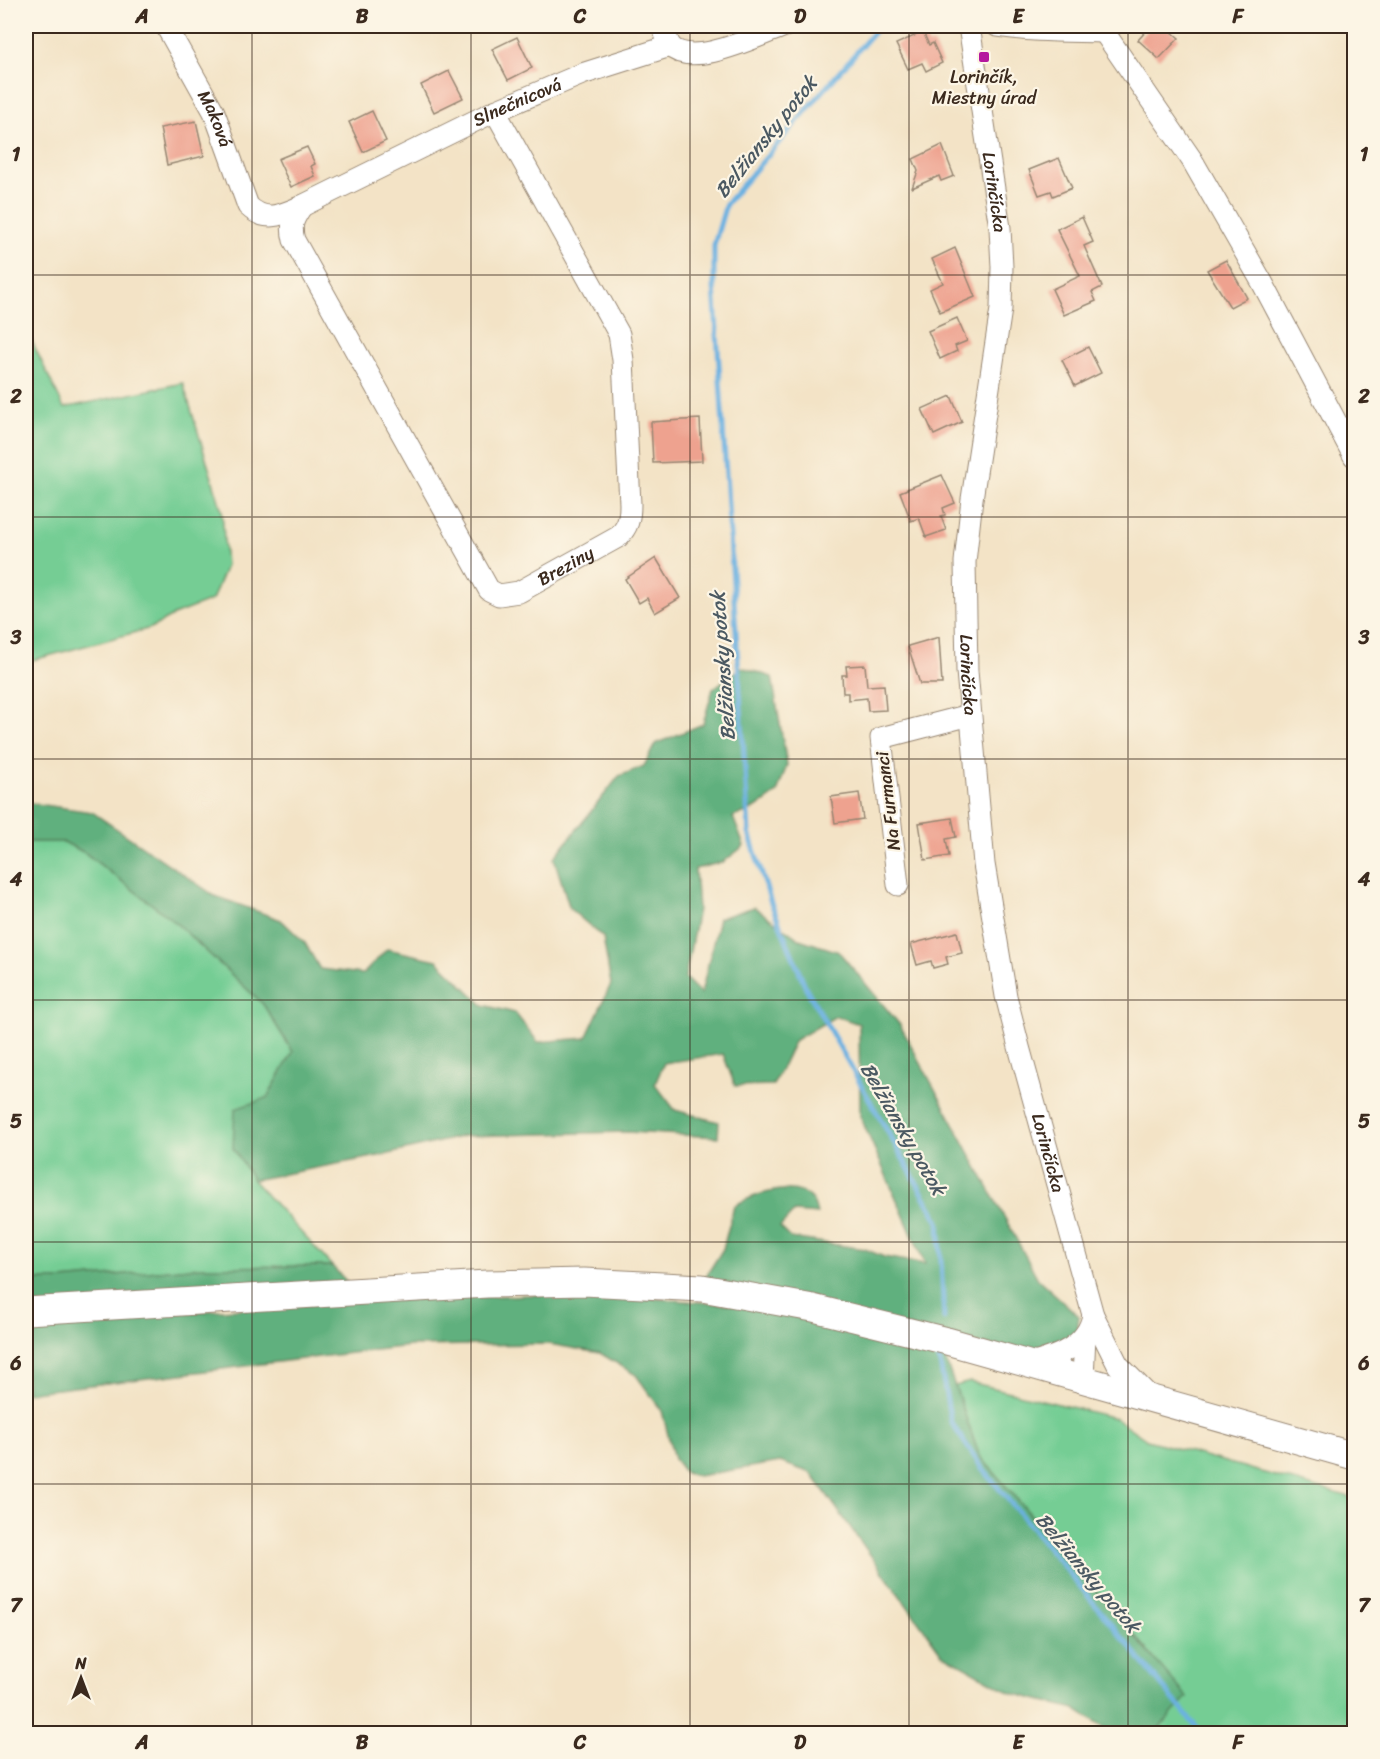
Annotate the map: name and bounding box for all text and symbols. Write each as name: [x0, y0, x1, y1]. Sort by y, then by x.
text: A: [134, 0, 149, 34]
text: B: [356, 0, 369, 34]
text: C: [573, 0, 587, 34]
text: D: [794, 0, 807, 34]
text: E: [1012, 0, 1025, 34]
text: F: [1232, 0, 1245, 34]
marker: Lorinčík, Miestny úrad: [977, 50, 991, 64]
place label: Lorinčík, Miestny úrad: [932, 61, 1038, 114]
water label: Belžiansky potok: [705, 66, 828, 206]
street label: Slnečnicová: [467, 68, 567, 136]
street label: Maková: [189, 84, 241, 152]
text: 1: [12, 137, 21, 172]
text: 1: [1360, 137, 1369, 172]
street label: Lorinčícka: [973, 150, 1016, 235]
text: 2: [9, 379, 22, 414]
text: 2: [1357, 379, 1370, 414]
street label: Breziny: [531, 537, 601, 595]
water label: Belžiansky potok: [700, 588, 746, 742]
text: 3: [10, 620, 22, 655]
text: 3: [1358, 620, 1370, 655]
street label: Lorinčícka: [950, 634, 987, 717]
street label: Na Furmanci: [866, 749, 910, 852]
text: 4: [9, 862, 23, 897]
text: 4: [1357, 862, 1371, 897]
water label: Belžiansky potok: [851, 1056, 957, 1204]
text: 5: [10, 1104, 22, 1139]
text: 5: [1358, 1104, 1370, 1139]
street label: Lorinčícka: [1022, 1109, 1074, 1196]
text: 6: [9, 1346, 22, 1381]
text: 6: [1357, 1346, 1370, 1381]
water label: Belžiansky potok: [1027, 1505, 1151, 1643]
text: 7: [10, 1588, 23, 1623]
text: 7: [1358, 1588, 1371, 1623]
north arrow: [51, 1648, 111, 1708]
text: N: [74, 1649, 87, 1678]
text: A: [134, 1725, 149, 1759]
text: B: [356, 1725, 369, 1759]
text: C: [573, 1725, 587, 1759]
text: D: [794, 1725, 807, 1759]
text: E: [1012, 1725, 1025, 1759]
text: F: [1232, 1725, 1245, 1759]

